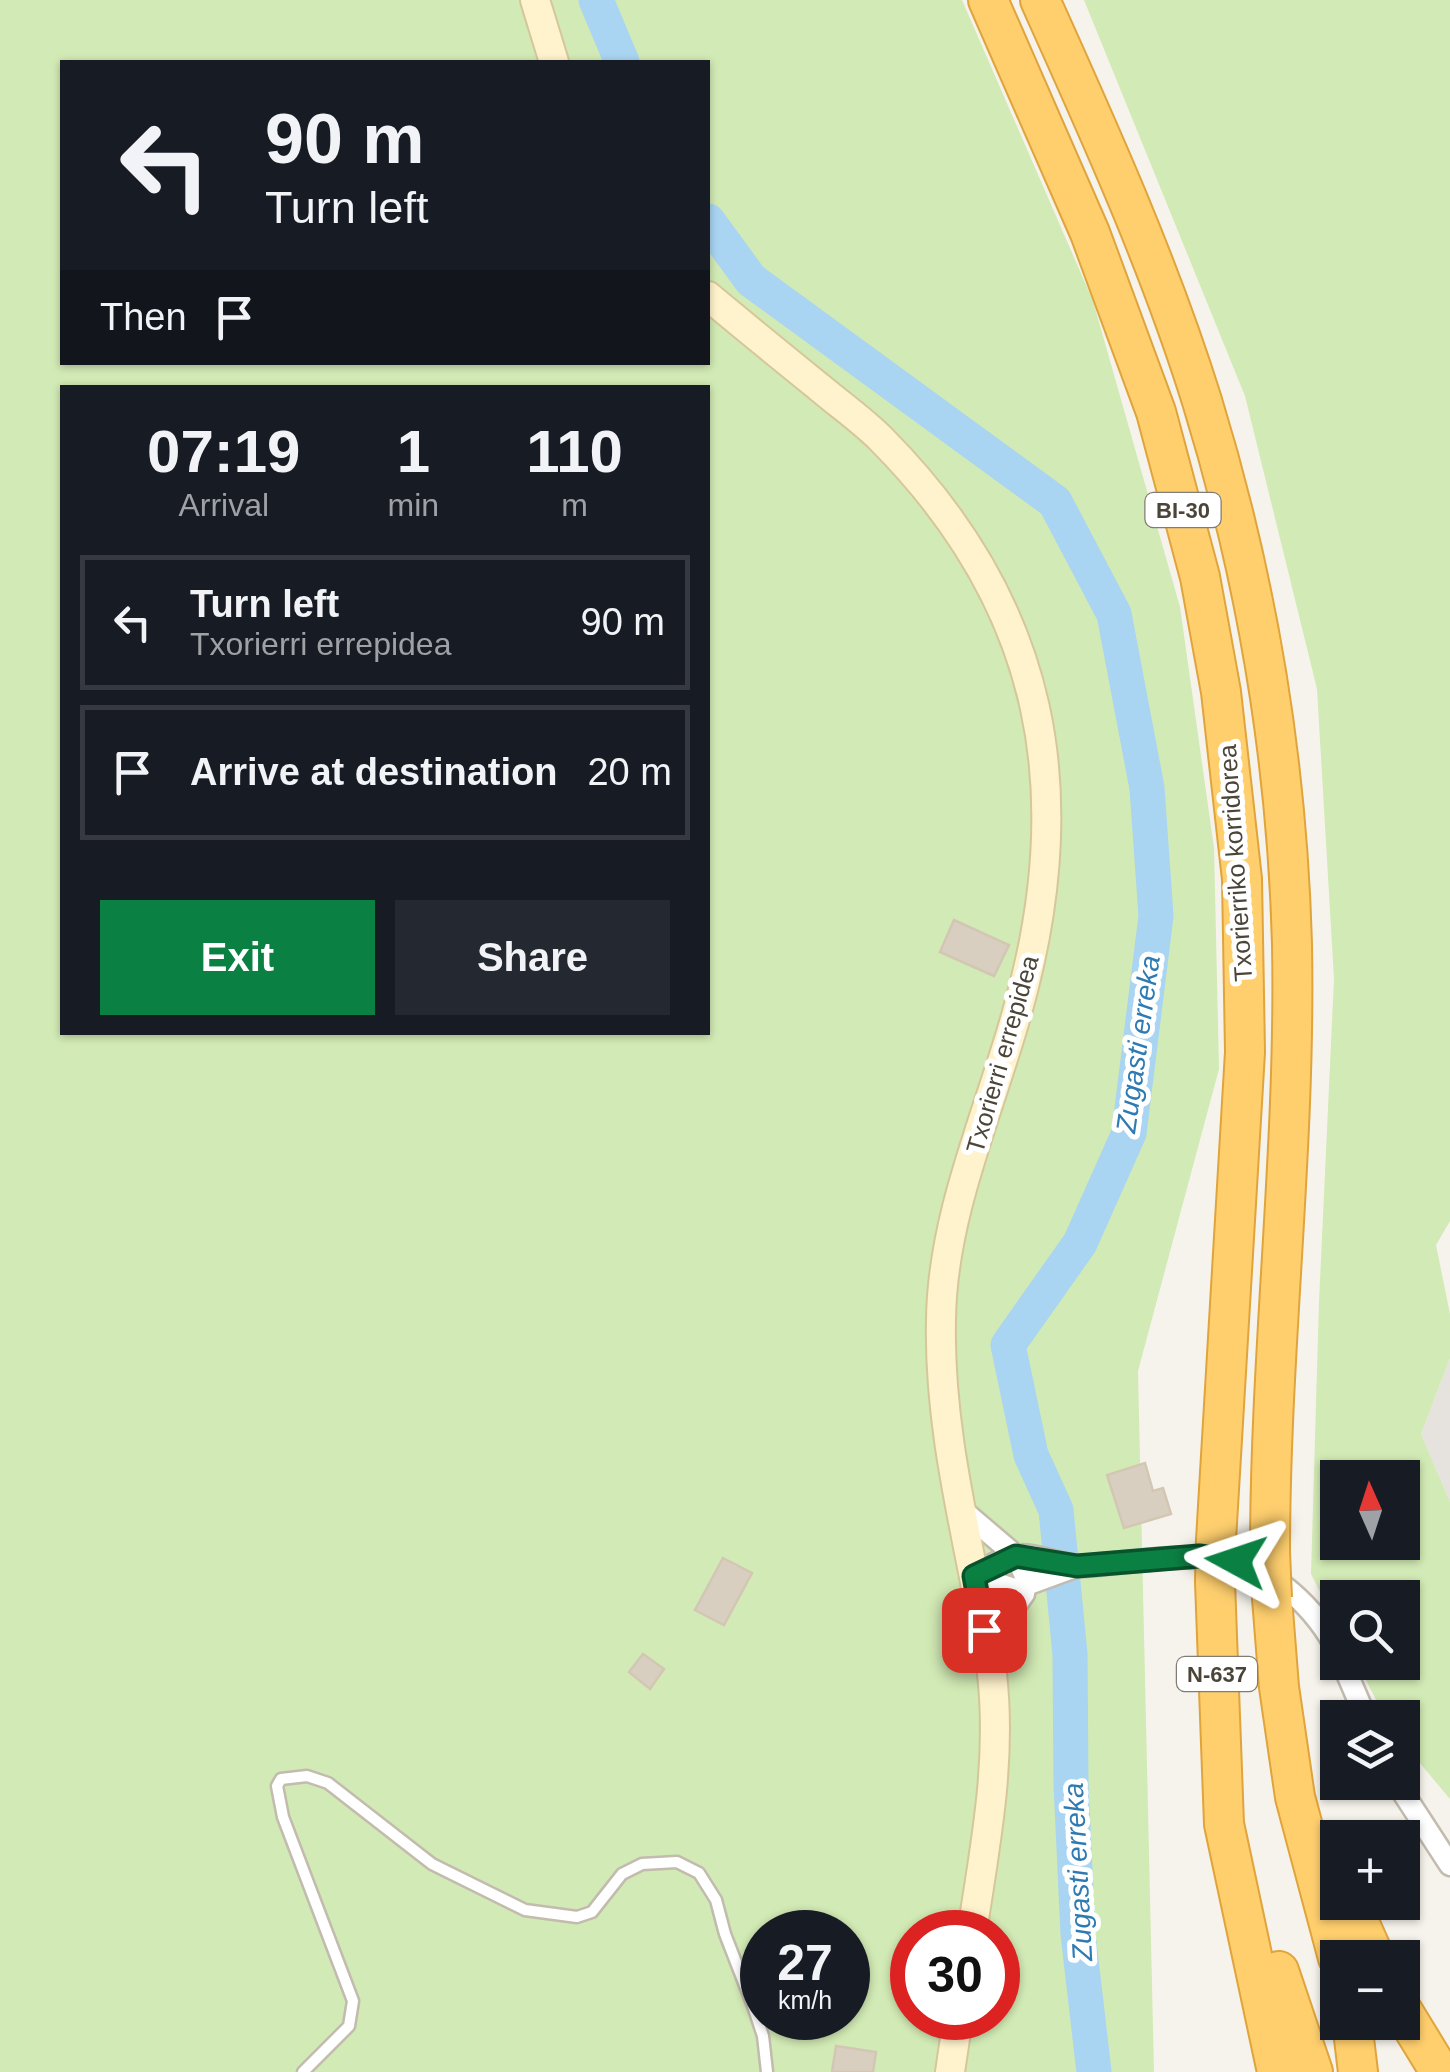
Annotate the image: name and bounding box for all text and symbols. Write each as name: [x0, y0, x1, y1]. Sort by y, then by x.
icon: left: [100, 100, 230, 230]
text: 90 m: [265, 100, 425, 178]
text: Turn left: [265, 182, 428, 233]
icon: arrive: [207, 290, 262, 345]
text: Then: [100, 296, 187, 338]
text: 07:19: [147, 418, 301, 485]
text: 1: [397, 418, 430, 485]
text: 110: [526, 418, 623, 485]
text: Arrival: [178, 487, 269, 523]
text: min: [388, 487, 439, 523]
text: m: [561, 487, 588, 523]
road number: BI-30: [1146, 493, 1220, 527]
text: Turn left: [190, 583, 339, 625]
icon: left: [105, 595, 160, 650]
text: 90 m: [581, 601, 665, 643]
text: Txorierri errepidea: [190, 626, 451, 662]
street label: Txorierriko korridorea: [1213, 743, 1257, 982]
icon: arrive: [105, 745, 160, 800]
text: Arrive at destination: [190, 751, 557, 793]
text: 20 m: [587, 751, 672, 793]
button: Exit: [100, 900, 375, 1015]
button: Share: [395, 900, 670, 1015]
street label: Txorierri errepidea: [960, 952, 1044, 1156]
water label: Zugasti erreka: [1110, 953, 1166, 1136]
north arrow: [1320, 1460, 1420, 1560]
map controls: [1320, 1460, 1420, 2040]
position arrow: [1184, 1509, 1288, 1613]
button: search: [1320, 1580, 1420, 1680]
pin: [942, 1588, 1027, 1673]
icon: arrive: [957, 1603, 1012, 1658]
road number: N-637: [1177, 1657, 1257, 1691]
button: layers: [1320, 1700, 1420, 1800]
water label: Zugasti erreka: [1058, 1782, 1098, 1963]
button: +: [1320, 1820, 1420, 1920]
speed limit sign: 30: [890, 1910, 1020, 2040]
text: 27: [777, 1935, 833, 1991]
button: −: [1320, 1940, 1420, 2040]
text: km/h: [778, 1986, 832, 2014]

